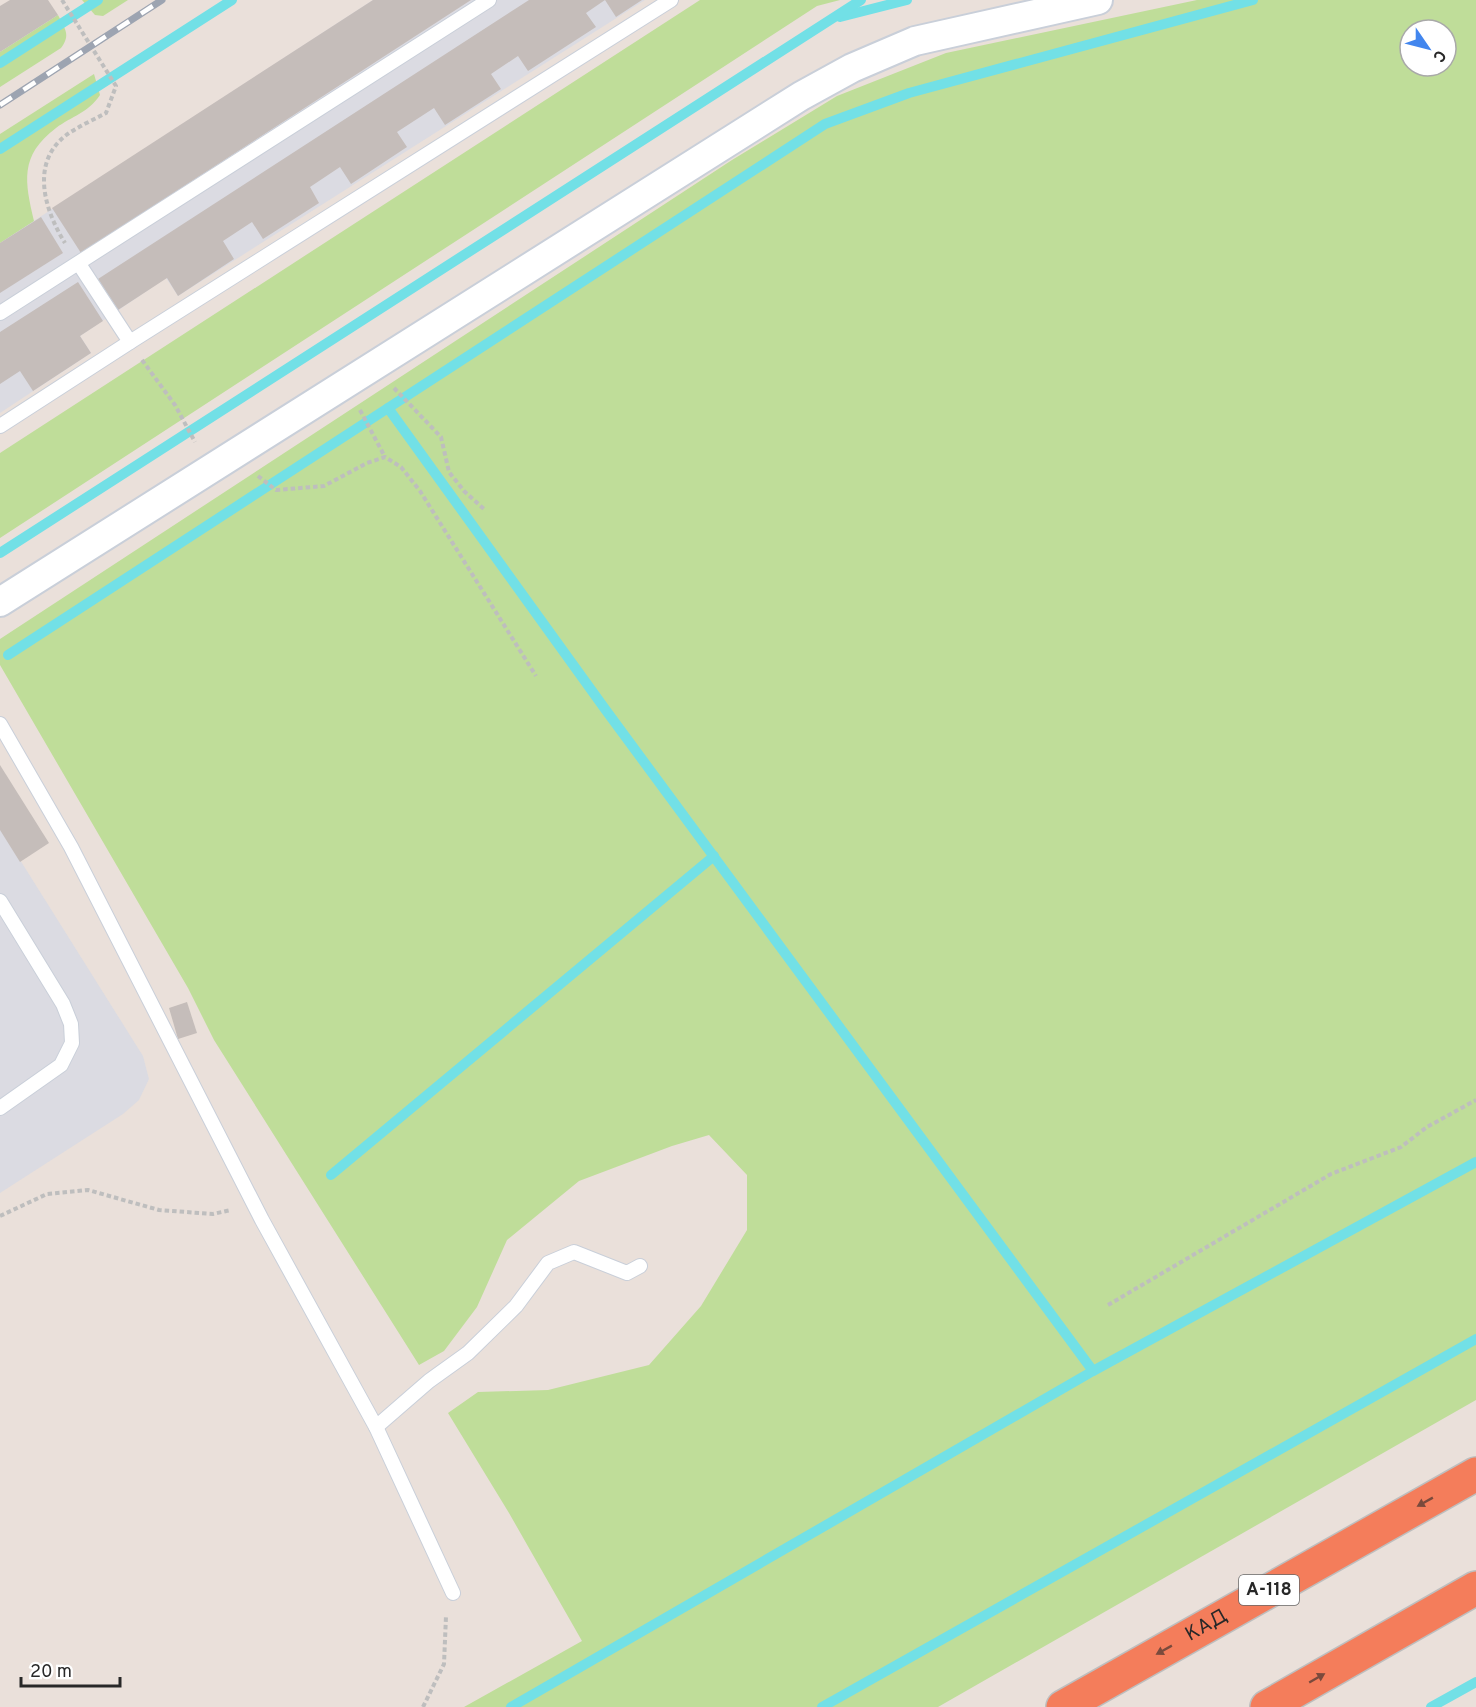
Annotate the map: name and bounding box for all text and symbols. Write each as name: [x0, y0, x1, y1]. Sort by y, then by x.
north arrow: [1398, 18, 1458, 78]
text: С: [1428, 46, 1450, 65]
one-way arrow: [1417, 1497, 1433, 1508]
road number: А-118: [1239, 1575, 1299, 1605]
street label: КАД: [1181, 1604, 1232, 1648]
one-way arrow: [1155, 1645, 1172, 1655]
scale bar: [21, 1650, 120, 1688]
text: 20 m: [30, 1661, 72, 1684]
one-way arrow: [1309, 1673, 1326, 1683]

